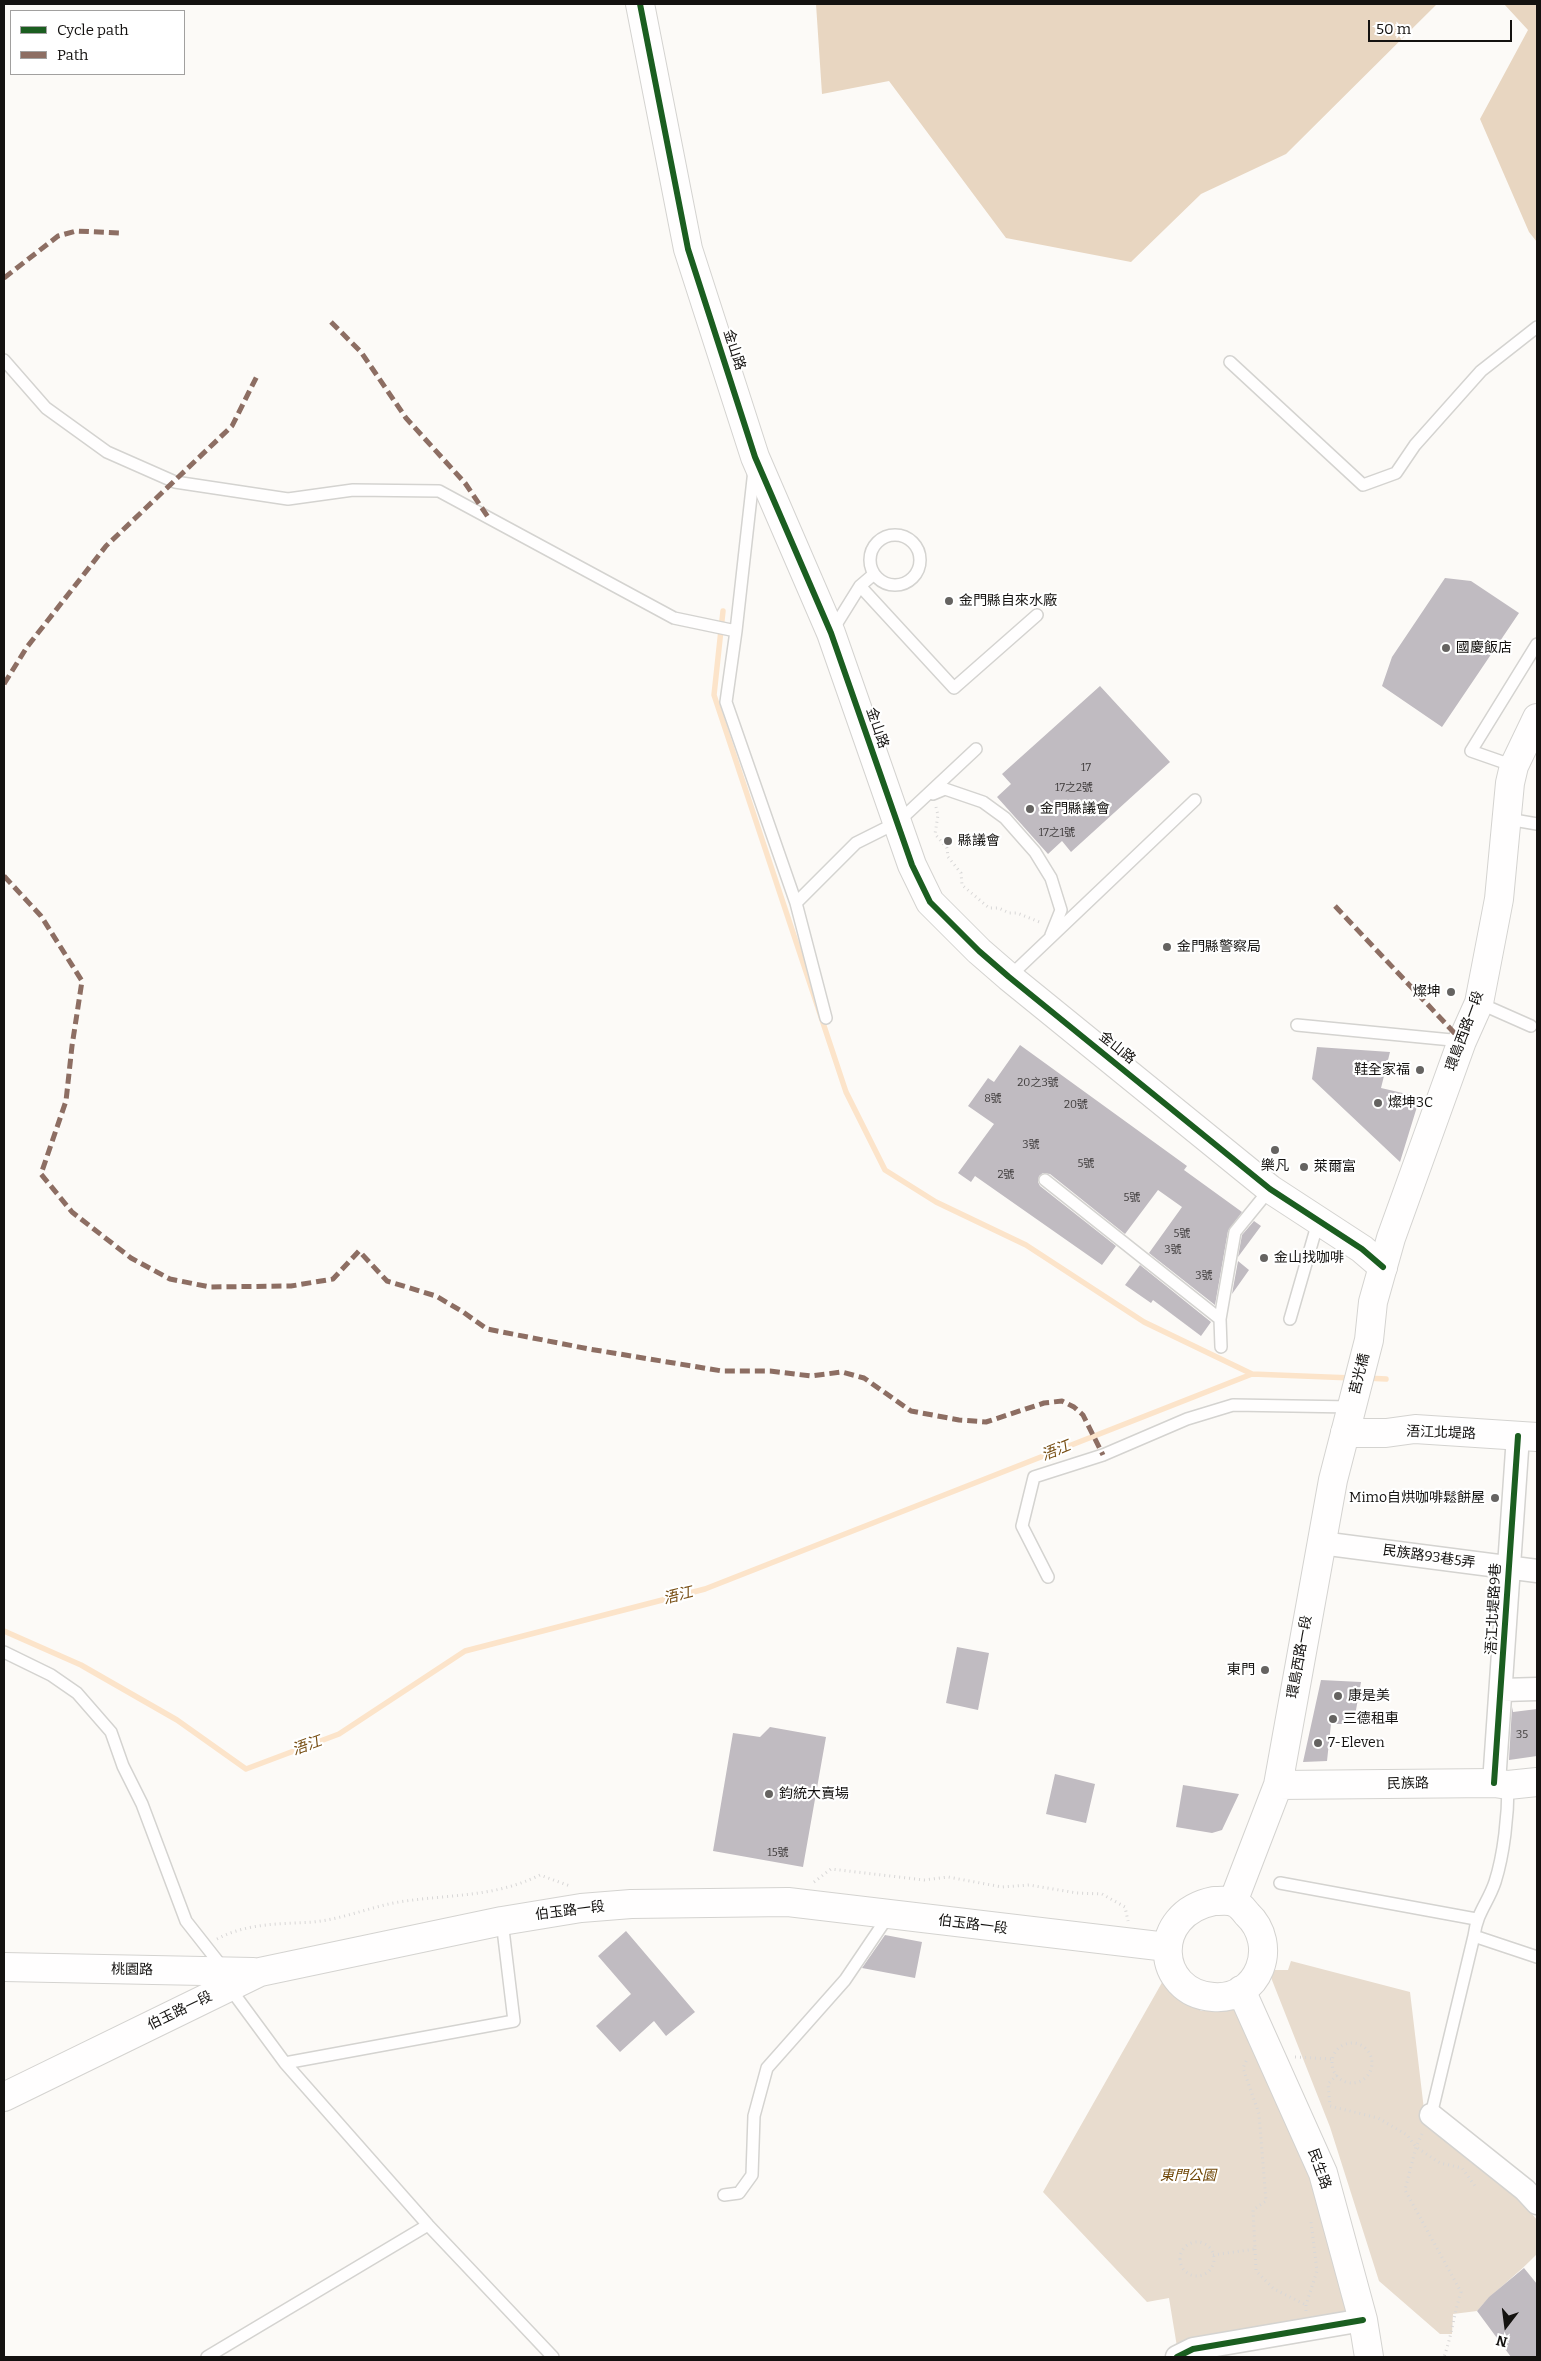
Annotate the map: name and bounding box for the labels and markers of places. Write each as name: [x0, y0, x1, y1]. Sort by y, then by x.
place label: 金門縣自來水廠: [959, 593, 1057, 609]
marker: 金門縣自來水廠: [943, 595, 955, 607]
place label: 國慶飯店: [1456, 640, 1512, 656]
marker: 國慶飯店: [1440, 642, 1452, 654]
place label: 金門縣議會: [1040, 801, 1110, 817]
marker: 金門縣議會: [1024, 803, 1036, 815]
place label: 縣議會: [958, 833, 1000, 849]
marker: 縣議會: [942, 835, 954, 847]
place label: 金門縣警察局: [1177, 939, 1261, 955]
marker: 金門縣警察局: [1161, 941, 1173, 953]
place label: 燦坤: [1413, 984, 1441, 1000]
marker: 燦坤: [1445, 986, 1457, 998]
place label: 鞋全家福: [1354, 1062, 1410, 1078]
marker: 鞋全家福: [1414, 1064, 1426, 1076]
place label: 燦坤3C: [1388, 1095, 1433, 1111]
marker: 燦坤3C: [1372, 1097, 1384, 1109]
marker: 樂凡: [1269, 1144, 1281, 1156]
place label: 樂凡: [1261, 1158, 1289, 1174]
place label: 萊爾富: [1314, 1159, 1356, 1175]
marker: 萊爾富: [1298, 1161, 1310, 1173]
place label: 金山找咖啡: [1274, 1250, 1344, 1266]
marker: 金山找咖啡: [1258, 1252, 1270, 1264]
place label: Mimo自烘咖啡鬆餅屋: [1349, 1490, 1485, 1506]
marker: Mimo自烘咖啡鬆餅屋: [1489, 1492, 1501, 1504]
place label: 東門: [1227, 1662, 1255, 1678]
marker: 東門: [1259, 1664, 1271, 1676]
place label: 康是美: [1348, 1688, 1390, 1704]
marker: 康是美: [1332, 1690, 1344, 1702]
place label: 三德租車: [1343, 1711, 1399, 1727]
marker: 三德租車: [1327, 1713, 1339, 1725]
place label: 7-Eleven: [1328, 1735, 1385, 1751]
marker: 7-Eleven: [1312, 1737, 1324, 1749]
place label: 鈞統大賣場: [779, 1786, 849, 1802]
marker: 鈞統大賣場: [763, 1788, 775, 1800]

